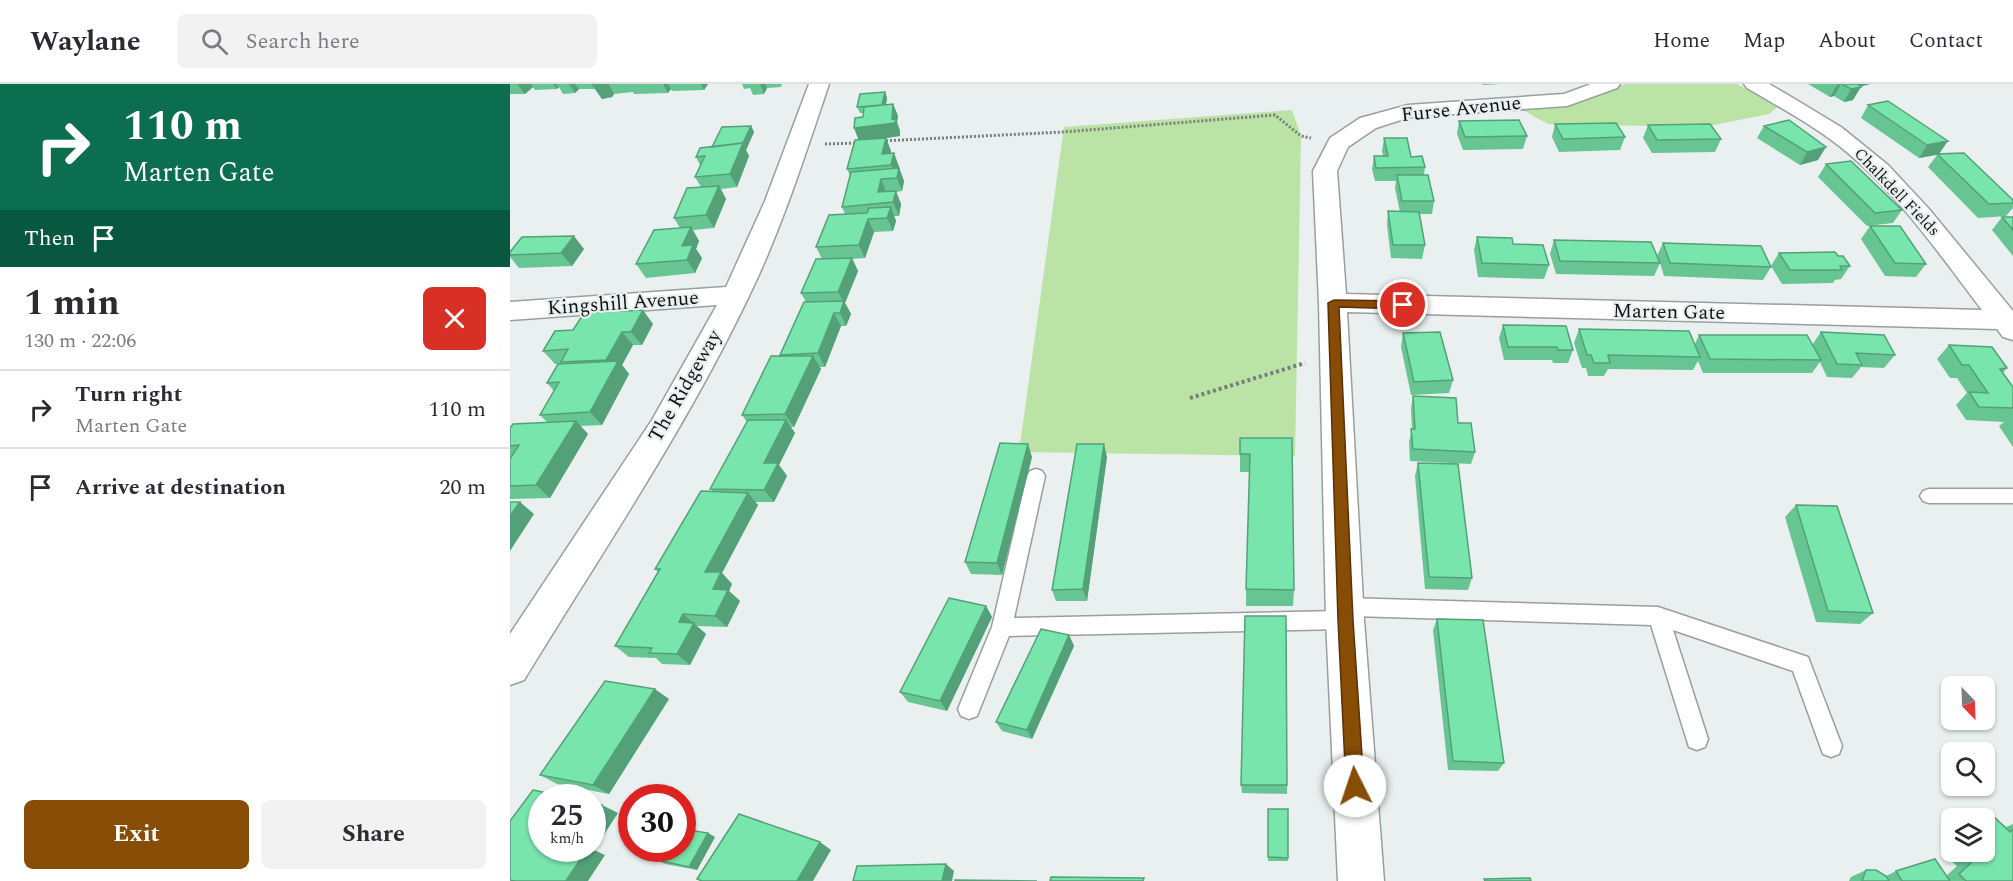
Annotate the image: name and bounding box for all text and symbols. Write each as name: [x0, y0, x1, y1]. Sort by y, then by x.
search box: [177, 14, 597, 68]
text: Waylane: [30, 20, 141, 63]
icon: search: [198, 25, 231, 58]
text: Search here: [246, 25, 360, 58]
text: Home: [1653, 25, 1710, 57]
text: Map: [1743, 25, 1785, 57]
text: About: [1818, 25, 1876, 57]
text: Contact: [1909, 25, 1983, 57]
street label: Furse Avenue: [1399, 88, 1523, 130]
text: 110 m: [123, 95, 242, 158]
icon: right: [24, 108, 102, 186]
street label: Chalkdell Fields: [1848, 142, 1946, 242]
text: Marten Gate: [123, 152, 274, 194]
text: Then: [24, 222, 75, 255]
icon: arrive: [87, 222, 120, 255]
text: 1 min: [24, 276, 120, 331]
pin: [1377, 279, 1428, 330]
street label: Kingshill Avenue: [546, 283, 700, 323]
button: close: [423, 287, 486, 350]
icon: arrive: [1386, 288, 1419, 321]
street label: Marten Gate: [1613, 296, 1725, 328]
street label: The Ridgeway: [641, 323, 730, 448]
text: 130 m · 22:06: [24, 326, 136, 356]
text: Turn right: [75, 378, 182, 411]
icon: right: [24, 393, 57, 426]
text: 110 m: [429, 393, 486, 426]
text: Marten Gate: [75, 411, 187, 441]
icon: arrive: [24, 471, 57, 504]
text: Arrive at destination: [75, 471, 286, 504]
text: 20 m: [440, 471, 486, 504]
north arrow: [1941, 676, 1995, 730]
map controls: [1941, 676, 1995, 862]
button: search: [1941, 742, 1995, 796]
position arrow: [1323, 754, 1387, 818]
speed limit sign: 30: [618, 784, 696, 862]
text: 25: [550, 793, 584, 839]
button: Exit: [24, 800, 249, 869]
button: Share: [261, 800, 486, 869]
button: layers: [1941, 808, 1995, 862]
text: km/h: [550, 827, 584, 850]

